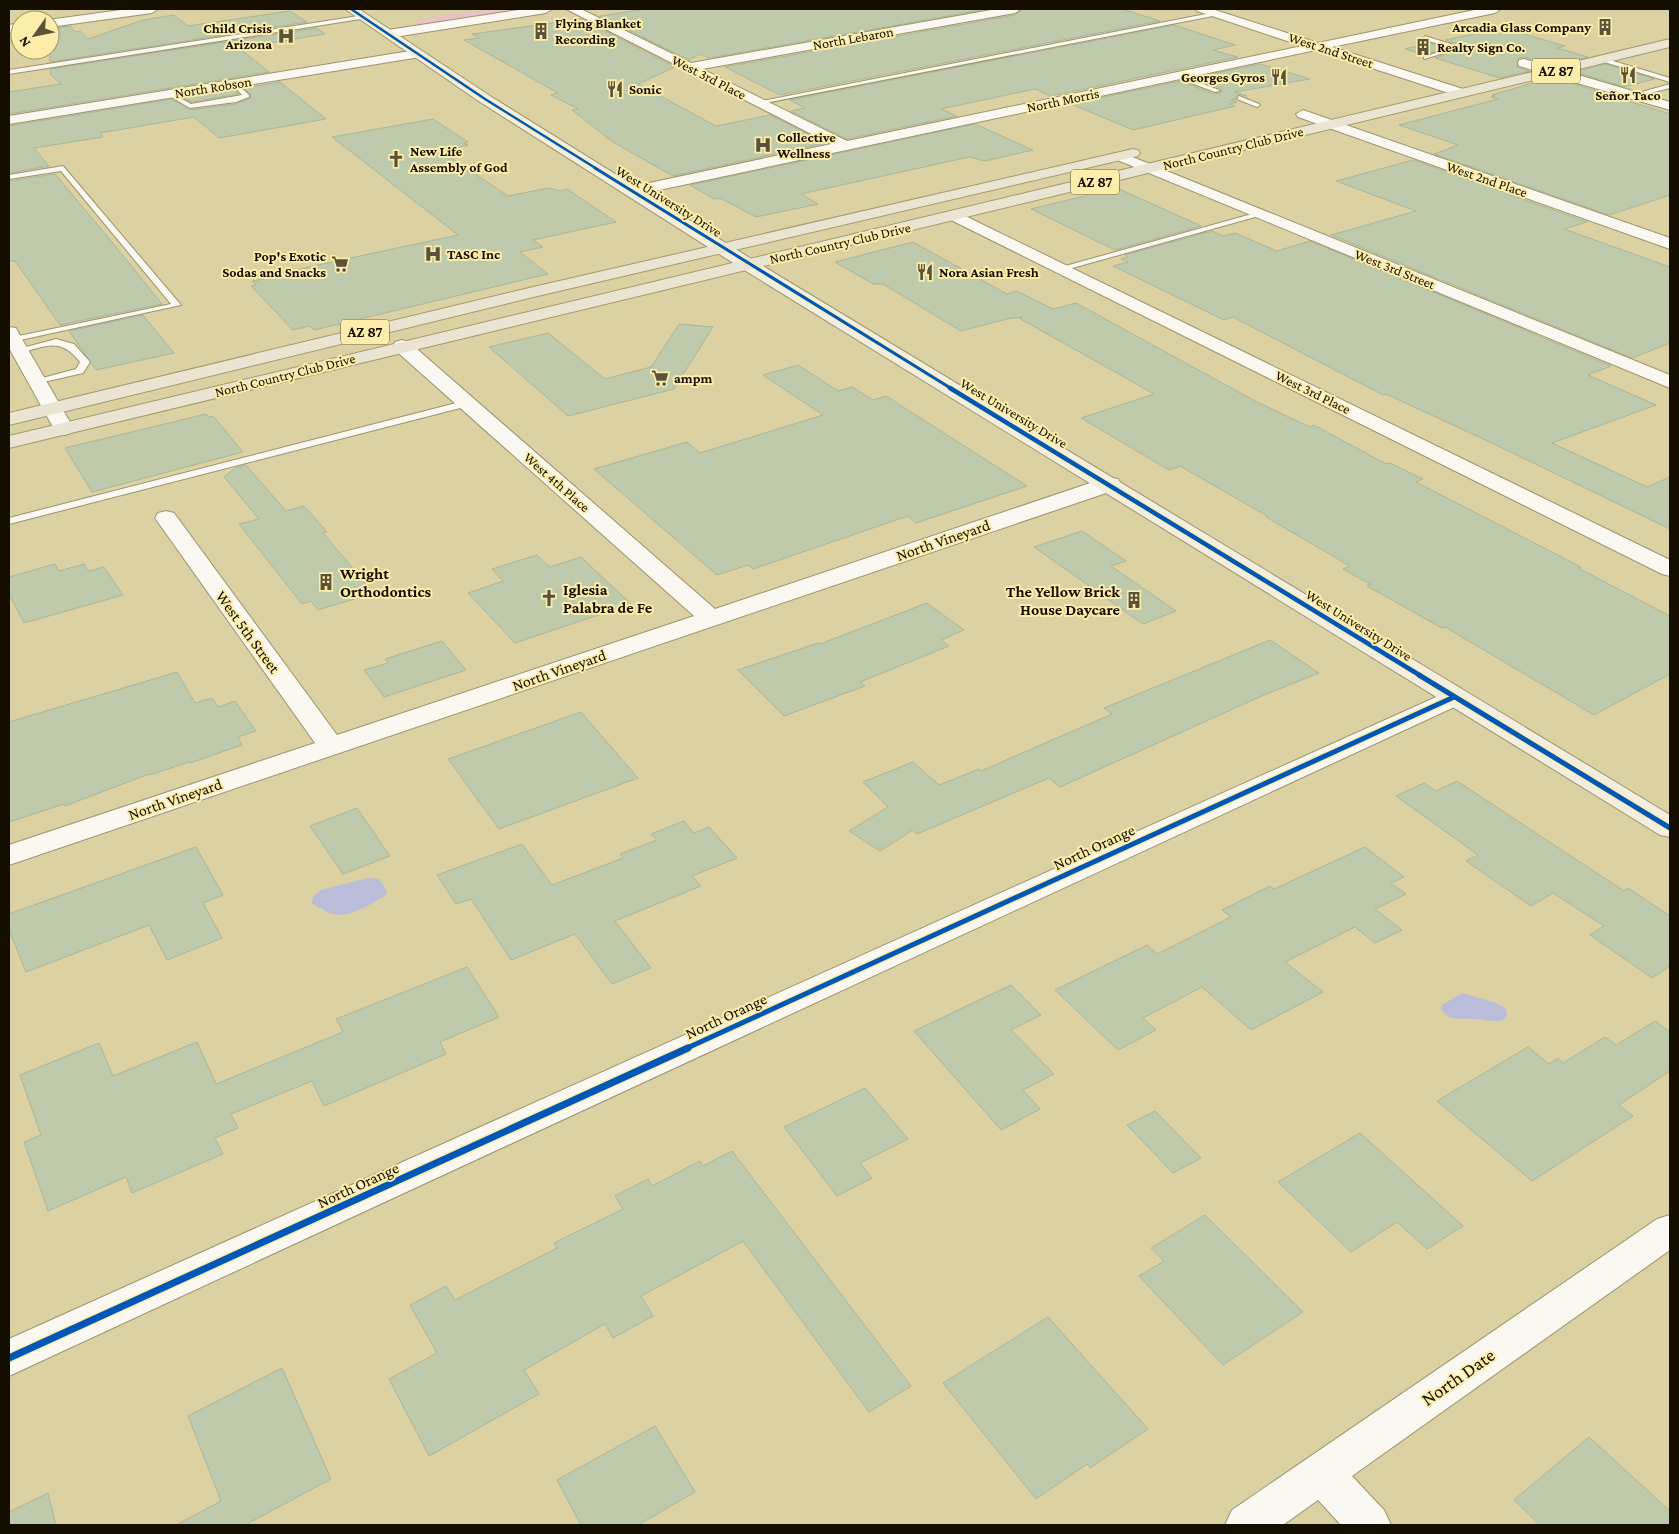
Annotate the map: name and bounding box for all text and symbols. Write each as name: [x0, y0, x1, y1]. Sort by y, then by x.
north arrow: [10, 10, 60, 60]
place label: Flying Blanket Recording: [555, 15, 642, 47]
building icon: Arcadia Glass Company: [1595, 17, 1615, 37]
place label: Arcadia Glass Company: [1451, 19, 1591, 35]
place label: Child Crisis Arizona: [203, 20, 272, 52]
building icon: Flying Blanket Recording: [531, 21, 551, 41]
street label: North Lebaron: [811, 23, 895, 53]
hospital icon: Child Crisis Arizona: [276, 26, 296, 46]
street label: West 2nd Street: [1287, 29, 1376, 71]
text: N: [15, 33, 33, 50]
building icon: Realty Sign Co.: [1413, 37, 1433, 57]
place label: Realty Sign Co.: [1437, 39, 1526, 55]
street label: West 3rd Place: [669, 51, 749, 103]
road number: AZ 87: [1532, 58, 1580, 84]
restaurant icon: Señor Taco: [1618, 65, 1638, 85]
restaurant icon: Georges Gyros: [1269, 67, 1289, 87]
place label: Georges Gyros: [1181, 69, 1265, 85]
street label: North Robson: [173, 73, 253, 101]
restaurant icon: Sonic: [605, 79, 625, 99]
place label: Sonic: [629, 81, 662, 97]
street label: North Morris: [1025, 85, 1101, 115]
place label: Señor Taco: [1595, 87, 1661, 103]
street label: North Country Club Drive: [1161, 123, 1305, 173]
place label: Collective Wellness: [776, 129, 836, 161]
hospital icon: Collective Wellness: [753, 135, 773, 155]
place label: New Life Assembly of God: [409, 143, 508, 175]
church icon: New Life Assembly of God: [386, 149, 406, 169]
street label: West 2nd Place: [1444, 158, 1530, 200]
street label: West University Drive: [613, 162, 725, 240]
road number: AZ 87: [1071, 170, 1119, 194]
street label: North Country Club Drive: [768, 219, 912, 267]
hospital icon: TASC Inc: [423, 244, 443, 264]
place label: TASC Inc: [447, 246, 501, 262]
street label: West 3rd Street: [1352, 246, 1438, 293]
place label: Pop's Exotic Sodas and Snacks: [222, 248, 327, 280]
supermarket icon: Pop's Exotic Sodas and Snacks: [330, 254, 350, 274]
restaurant icon: Nora Asian Fresh: [915, 262, 935, 282]
place label: Nora Asian Fresh: [939, 264, 1039, 280]
road number: AZ 87: [341, 320, 389, 344]
street label: North Country Club Drive: [213, 350, 357, 400]
street label: West 3rd Place: [1273, 367, 1353, 417]
supermarket icon: ampm: [650, 368, 670, 388]
place label: ampm: [674, 370, 712, 386]
street label: West University Drive: [958, 375, 1070, 451]
street label: West 4th Place: [521, 449, 593, 515]
street label: North Vineyard: [894, 516, 993, 565]
place label: Wright Orthodontics: [339, 565, 432, 600]
building icon: Wright Orthodontics: [316, 572, 336, 592]
place label: Iglesia Palabra de Fe: [563, 581, 653, 616]
place label: The Yellow Brick House Daycare: [1006, 583, 1121, 618]
street label: West University Drive: [1303, 586, 1415, 664]
street label: West 5th Street: [212, 588, 284, 677]
church icon: Iglesia Palabra de Fe: [539, 588, 559, 608]
building icon: The Yellow Brick House Daycare: [1124, 590, 1144, 610]
street label: North Vineyard: [510, 646, 609, 695]
street label: North Vineyard: [126, 775, 225, 824]
street label: North Orange: [1051, 821, 1138, 874]
street label: North Orange: [683, 990, 770, 1043]
street label: North Orange: [315, 1159, 402, 1212]
street label: North Date: [1417, 1344, 1499, 1410]

